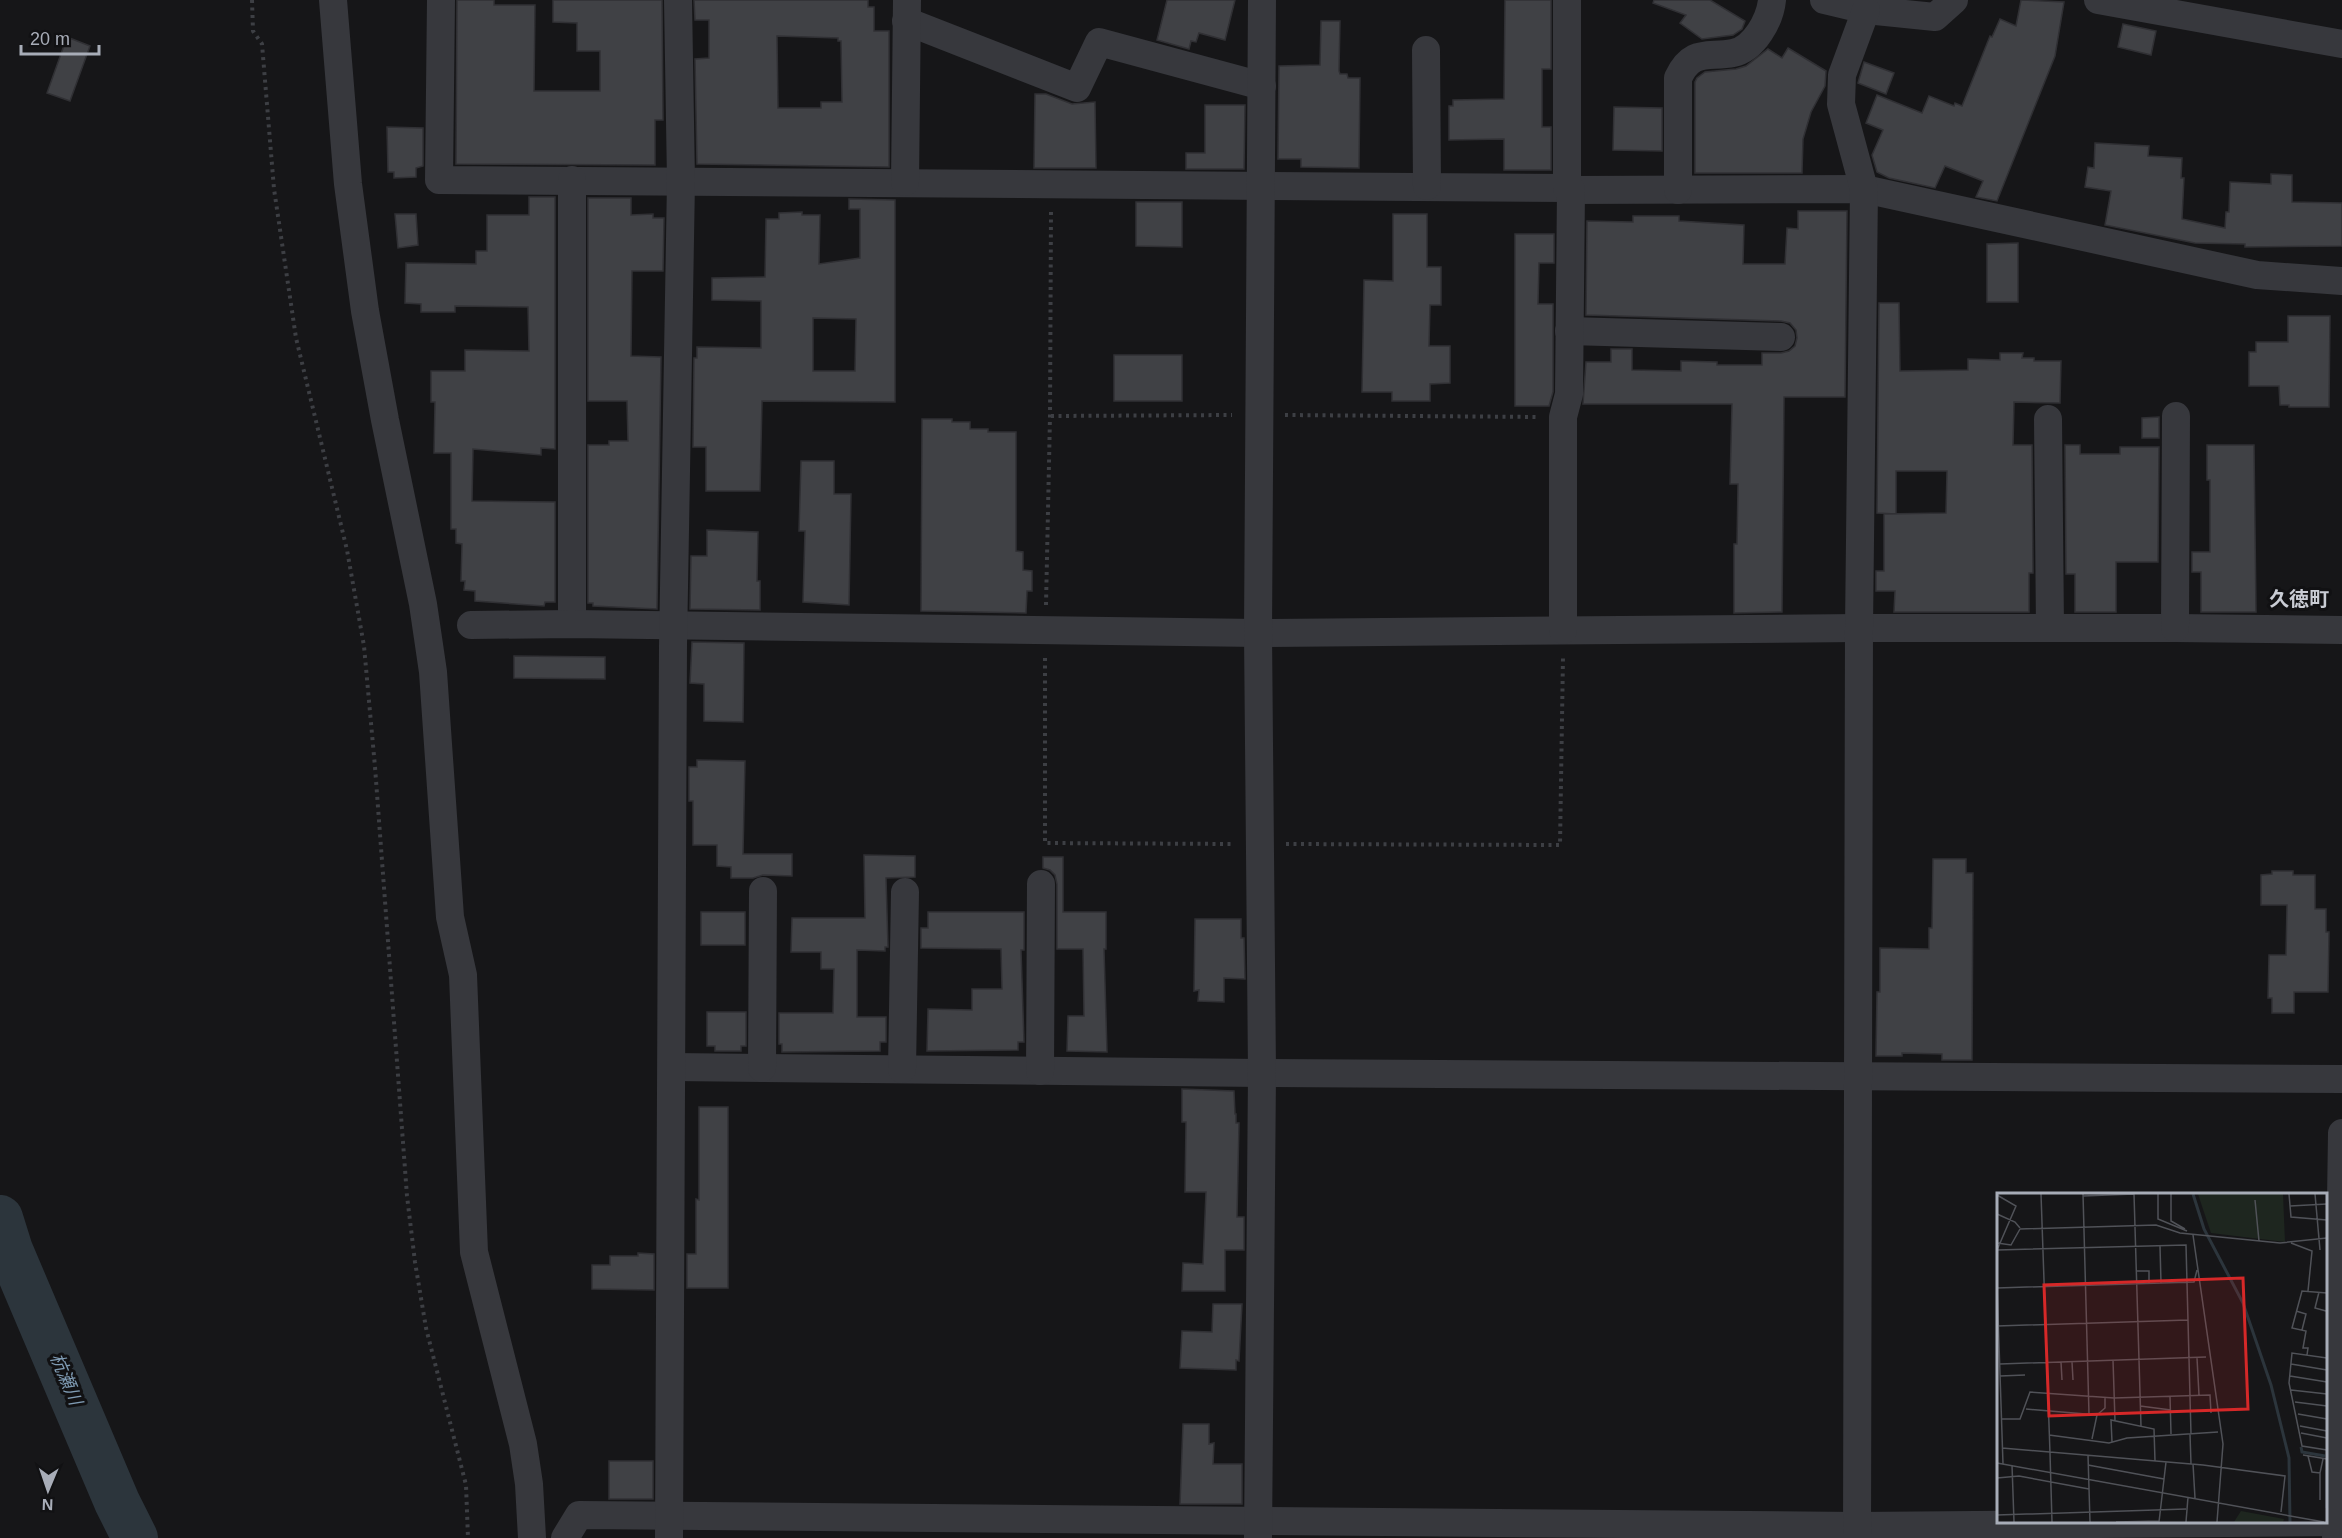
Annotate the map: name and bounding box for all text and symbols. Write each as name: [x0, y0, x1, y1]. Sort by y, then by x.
scale bar: [21, 18, 99, 56]
text: 20 m: [30, 29, 70, 49]
district label: 久徳町: [2269, 588, 2329, 610]
inset map: [1997, 1193, 2327, 1523]
water label: 杭瀬川: [46, 1350, 87, 1410]
north arrow: [18, 1460, 78, 1520]
text: N: [41, 1496, 54, 1513]

